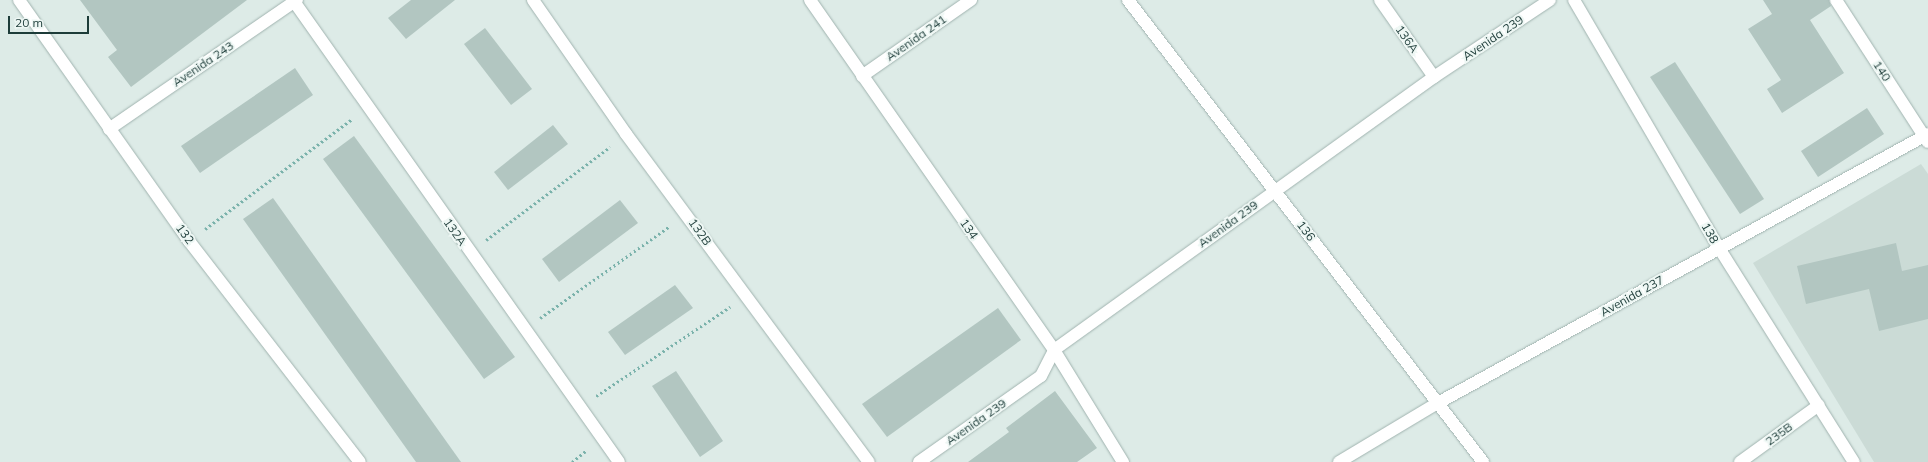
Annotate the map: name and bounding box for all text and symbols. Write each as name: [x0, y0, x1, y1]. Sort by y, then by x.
scale bar: [10, 8, 91, 34]
street label: Avenida 241: [883, 12, 949, 64]
street label: Avenida 239: [1460, 12, 1526, 64]
text: 20 m: [15, 15, 43, 30]
street label: 136A: [1392, 22, 1422, 56]
street label: Avenida 243: [170, 38, 236, 90]
street label: 140: [1870, 58, 1894, 84]
street label: Avenida 239: [1195, 198, 1261, 250]
street label: 132A: [440, 215, 470, 249]
street label: 132B: [686, 216, 714, 248]
street label: 134: [957, 216, 981, 242]
street label: 136: [1294, 218, 1318, 244]
street label: 138: [1698, 220, 1722, 246]
street label: 132: [173, 221, 197, 247]
street label: Avenida 237: [1598, 273, 1666, 319]
street label: Avenida 239: [943, 396, 1009, 448]
street label: 235B: [1763, 419, 1795, 449]

